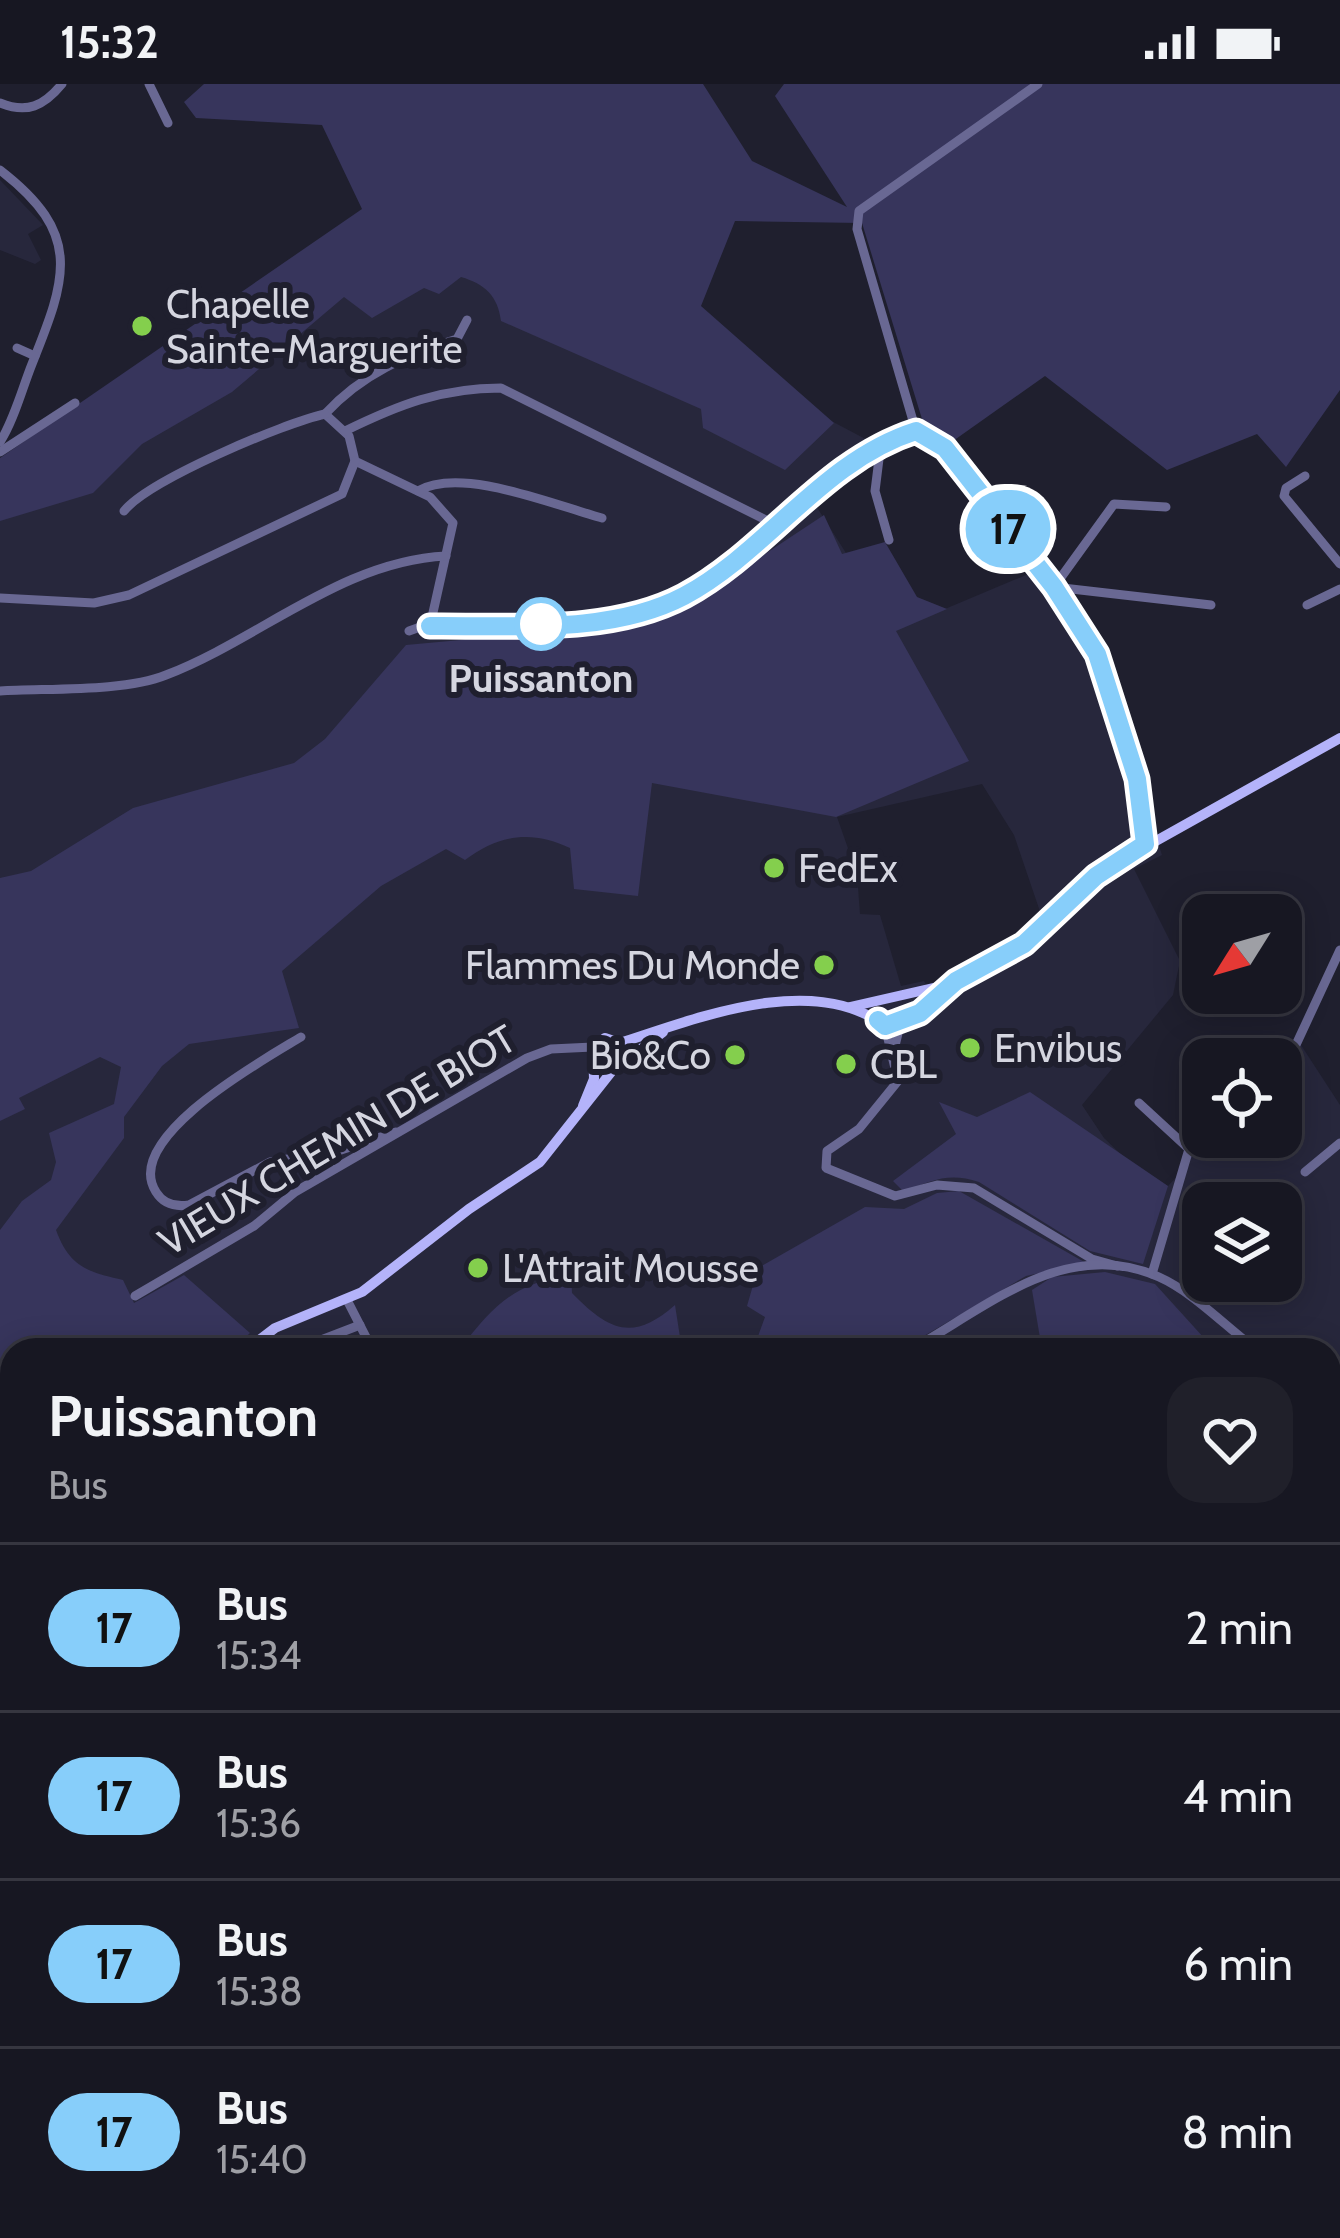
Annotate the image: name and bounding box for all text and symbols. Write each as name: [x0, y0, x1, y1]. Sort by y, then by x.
text: 15:32: [60, 15, 159, 69]
place label: Chapelle Sainte-Marguerite: [166, 280, 462, 373]
marker: Chapelle Sainte-Marguerite: [129, 313, 155, 339]
line badge: 17: [954, 490, 1062, 568]
text: 17: [990, 503, 1026, 555]
marker: Puissanton: [516, 599, 566, 649]
place label: Puissanton: [449, 654, 633, 702]
place label: FedEx: [798, 844, 898, 892]
marker: FedEx: [761, 855, 787, 881]
north arrow: [1182, 894, 1302, 1014]
map controls: [1182, 894, 1302, 1302]
place label: Flammes Du Monde: [465, 941, 800, 989]
marker: Flammes Du Monde: [811, 952, 837, 978]
street label: VIEUX CHEMIN DE BIOT: [150, 1014, 524, 1266]
place label: Envibus: [994, 1024, 1122, 1072]
place label: Bio&Co: [590, 1031, 711, 1079]
marker: Envibus: [957, 1035, 983, 1061]
button: locate: [1182, 1038, 1302, 1158]
place label: CBL: [870, 1040, 937, 1088]
marker: Bio&Co: [722, 1042, 748, 1068]
marker: CBL: [833, 1051, 859, 1077]
button: layers: [1182, 1182, 1302, 1302]
place label: L'Attrait Mousse: [502, 1244, 759, 1292]
marker: L'Attrait Mousse: [465, 1255, 491, 1281]
button: heart: [1167, 1377, 1293, 1503]
text: Puissanton: [48, 1381, 318, 1450]
text: Bus: [48, 1461, 108, 1509]
text: Bus: [216, 1577, 288, 1631]
text: 2 min: [1185, 1601, 1293, 1655]
text: 17: [96, 1602, 132, 1654]
text: 15:34: [216, 1631, 302, 1679]
text: Bus: [216, 1745, 288, 1799]
text: 4 min: [1183, 1769, 1293, 1823]
text: 17: [96, 1770, 132, 1822]
text: 15:36: [216, 1799, 301, 1847]
text: Bus: [216, 1913, 288, 1967]
text: 6 min: [1183, 1937, 1293, 1991]
text: 17: [96, 1938, 132, 1990]
text: 15:38: [216, 1967, 303, 2015]
text: Bus: [216, 2081, 288, 2135]
text: 8 min: [1181, 2105, 1293, 2159]
text: 17: [96, 2106, 132, 2158]
text: 15:40: [216, 2135, 308, 2183]

